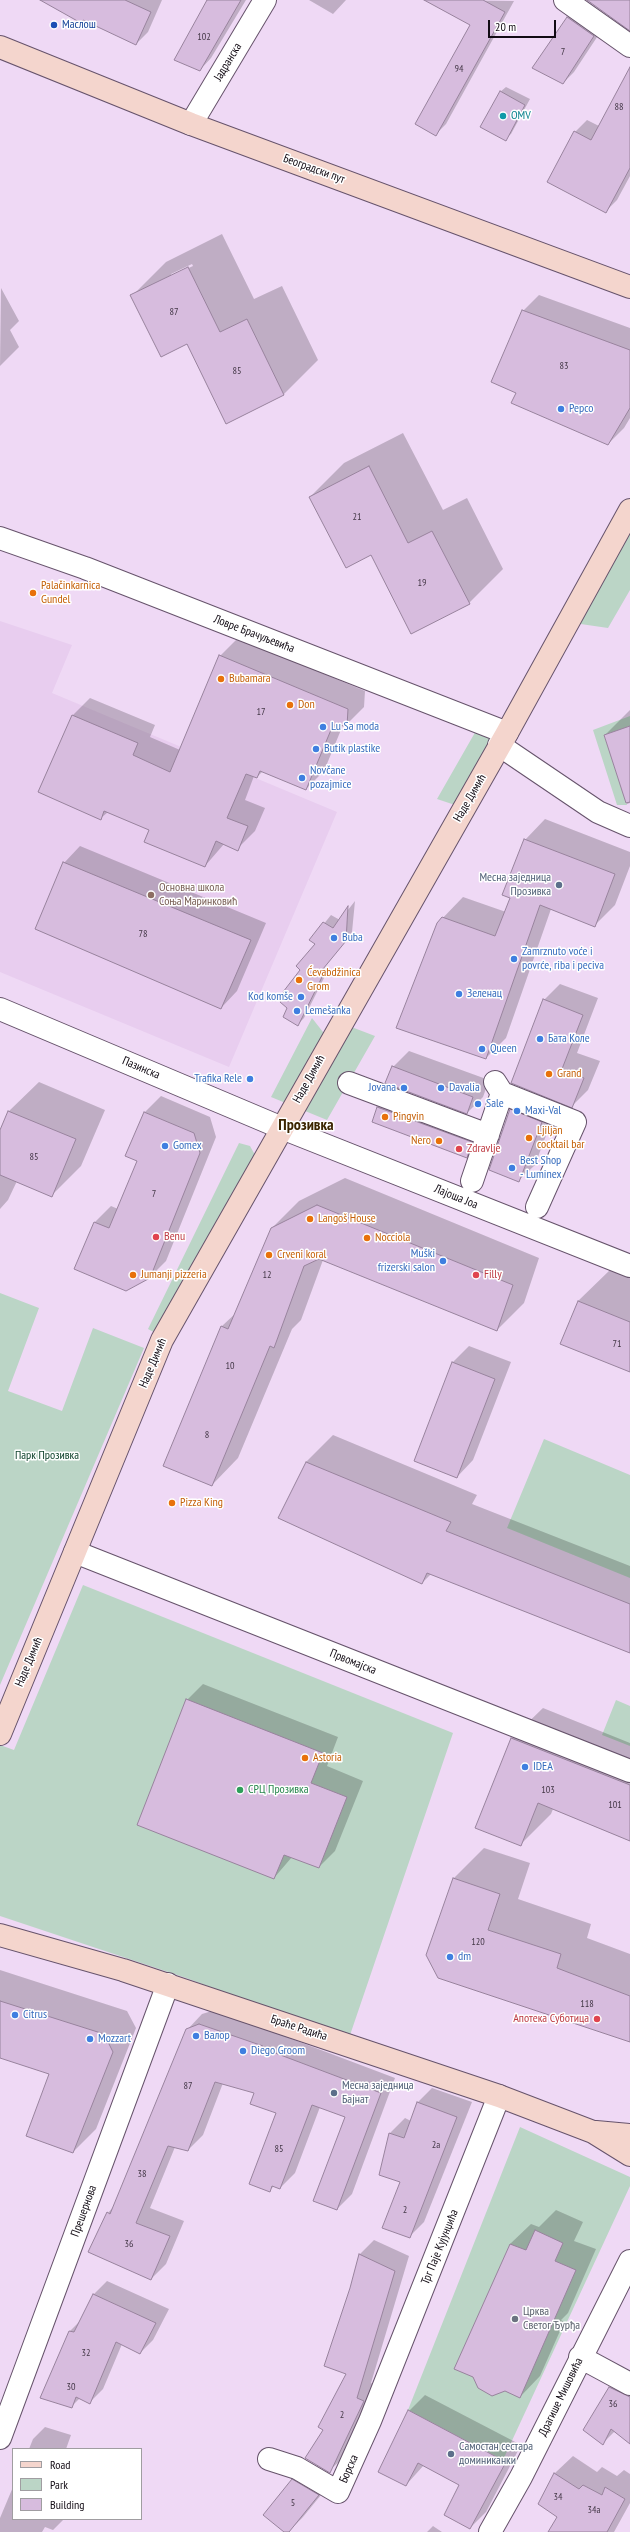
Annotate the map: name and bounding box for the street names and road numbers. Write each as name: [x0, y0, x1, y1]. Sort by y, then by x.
street label: Јадранска: [211, 40, 245, 84]
street label: Београдски пут: [281, 151, 347, 187]
street label: Ловре Брачуљевића: [212, 612, 296, 656]
street label: Наде Димић: [451, 772, 489, 824]
street label: Наде Димић: [290, 1052, 328, 1106]
street label: Пазинска: [120, 1054, 162, 1082]
street label: Лајоша Јоа: [432, 1182, 480, 1212]
street label: Наде Димић: [136, 1336, 170, 1390]
street label: Наде Димић: [12, 1635, 46, 1689]
street label: Првомајска: [328, 1646, 378, 1678]
street label: Браће Радића: [269, 2012, 329, 2044]
street label: Прешернова: [68, 2183, 100, 2239]
street label: Трг Паје Кујунџића: [418, 2207, 462, 2287]
street label: Драгише Мишовића: [536, 2355, 586, 2439]
street label: Борска: [336, 2453, 362, 2485]

